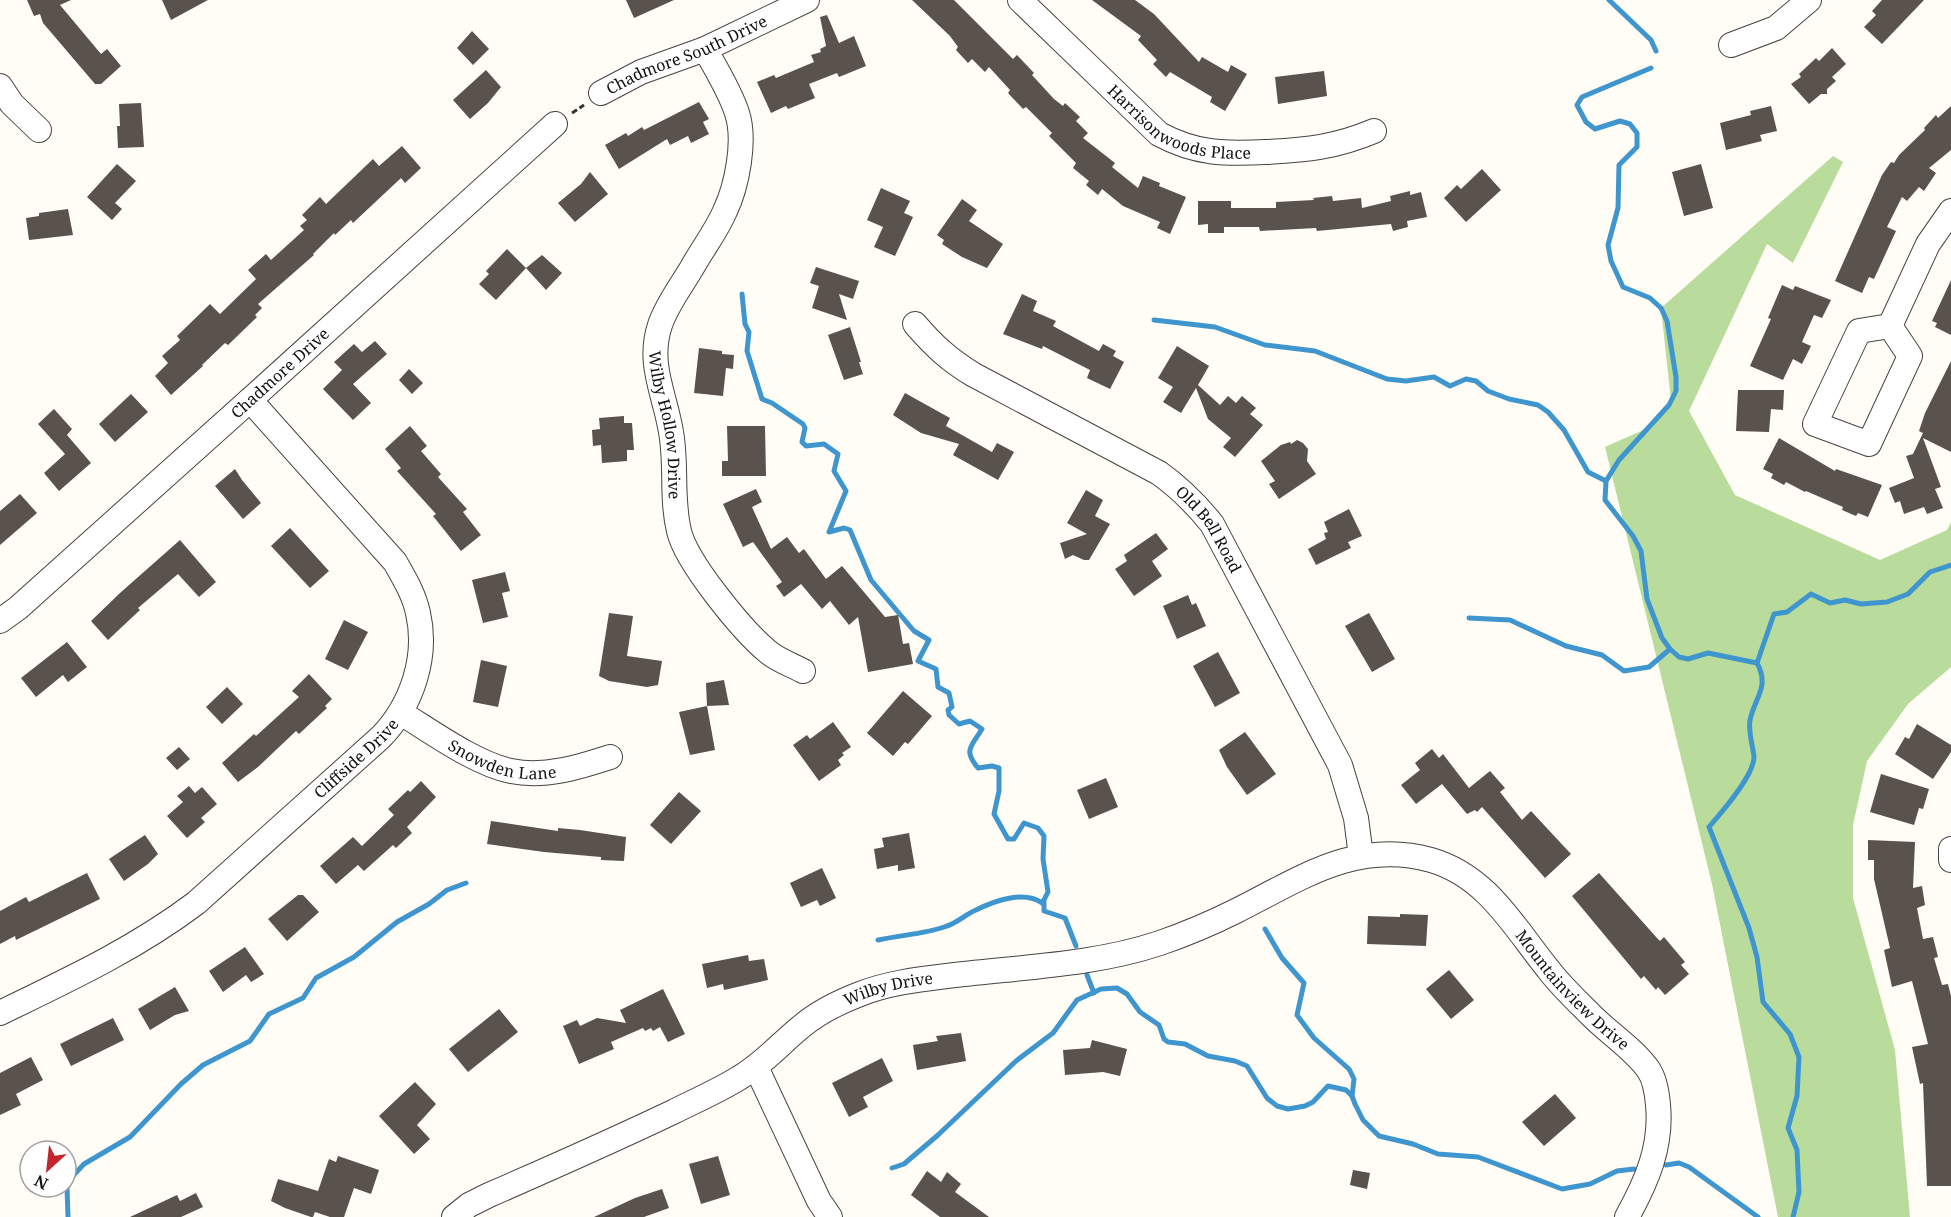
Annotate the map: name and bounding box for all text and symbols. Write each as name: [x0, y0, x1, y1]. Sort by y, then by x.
street label: Chadmore South Drive: [602, 10, 771, 99]
street label: Harrisonwoods Place: [1103, 79, 1251, 164]
street label: Chadmore Drive: [226, 323, 334, 423]
street label: Wilby Hollow Drive: [644, 350, 686, 500]
street label: Old Bell Road: [1171, 480, 1247, 577]
street label: Cliffside Drive: [309, 714, 404, 803]
street label: Snowden Lane: [444, 734, 558, 784]
street label: Mountainview Drive: [1511, 925, 1634, 1055]
street label: Wilby Drive: [840, 967, 934, 1011]
north arrow: [18, 1139, 78, 1199]
text: N: [30, 1170, 52, 1195]

